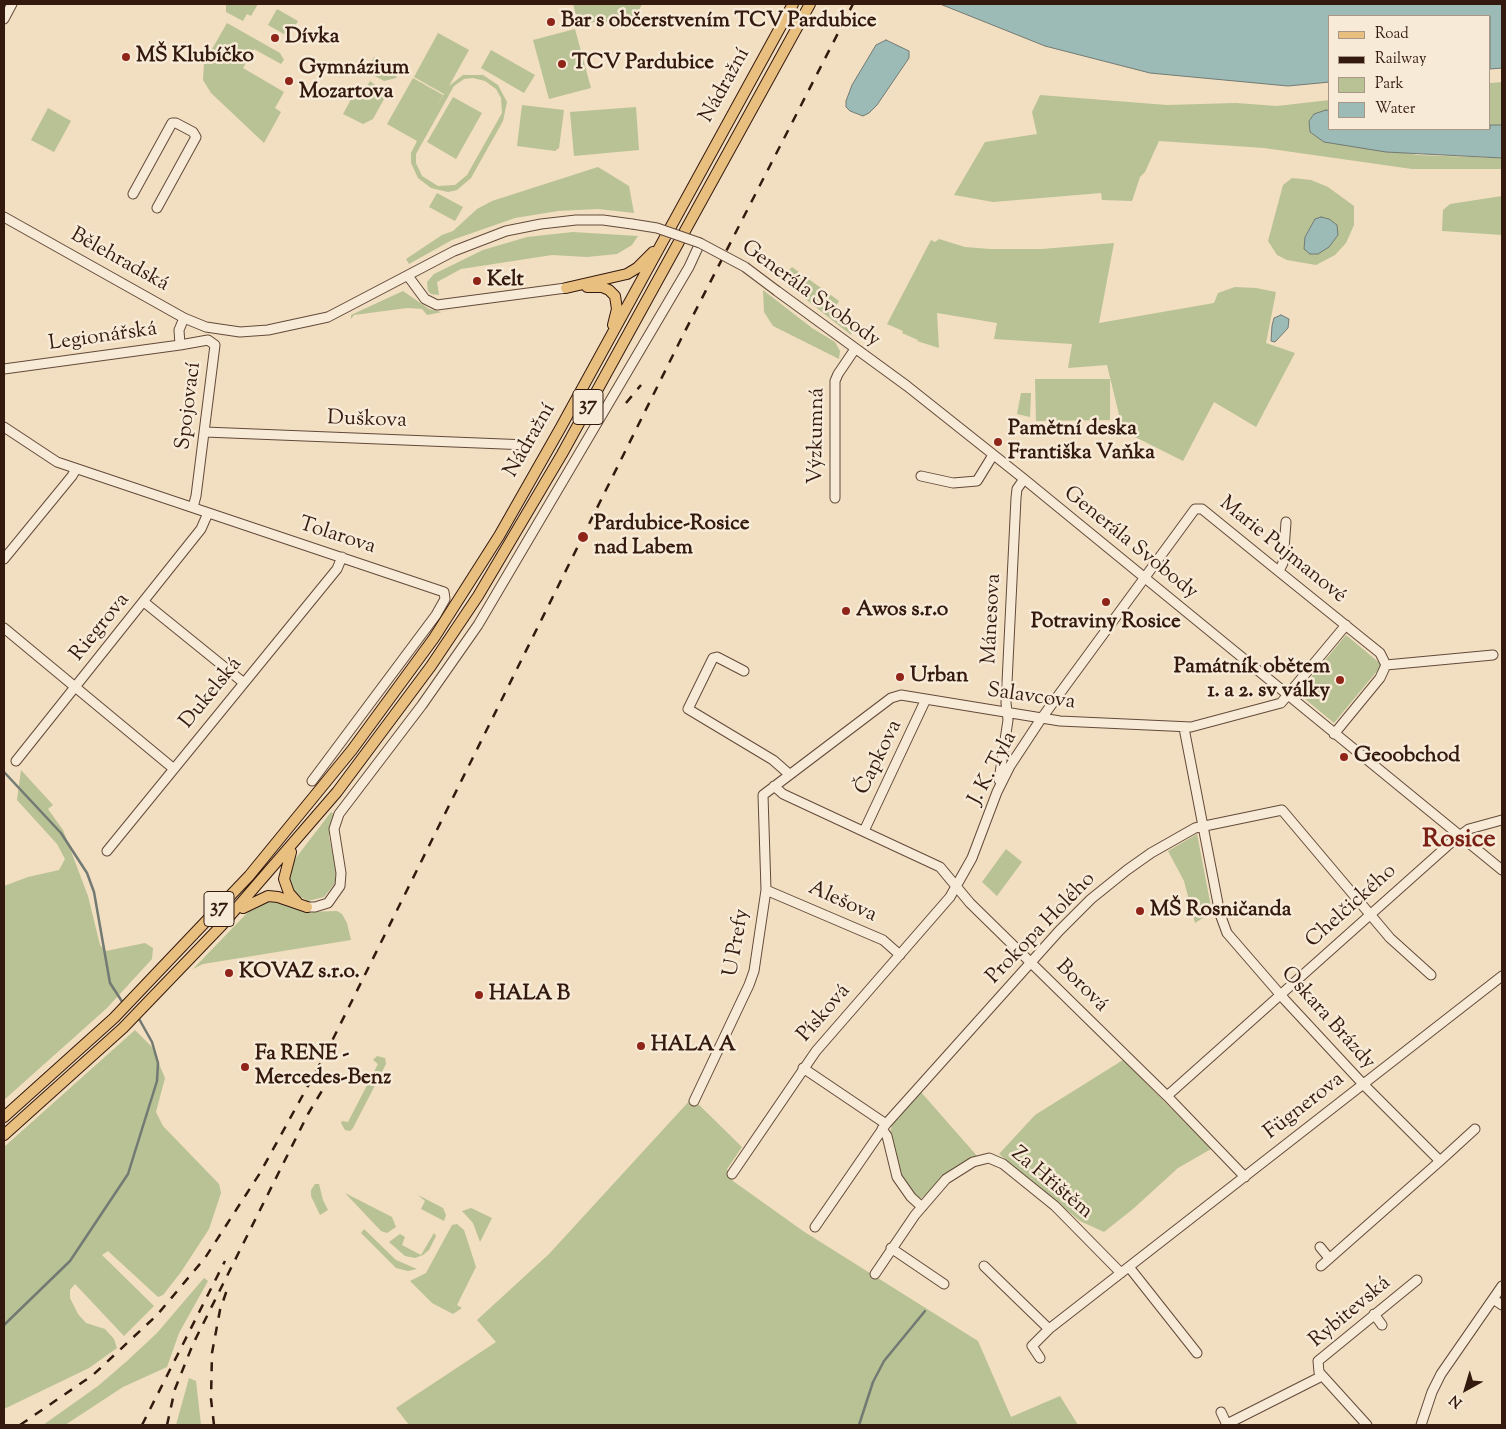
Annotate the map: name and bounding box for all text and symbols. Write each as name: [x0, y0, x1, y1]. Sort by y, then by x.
place label: Bar s občerstvením TCV Pardubice: [561, 9, 877, 35]
legend: [1328, 15, 1491, 130]
marker: Bar s občerstvením TCV Pardubice: [545, 16, 557, 28]
text: Road: [1375, 24, 1409, 45]
place label: Dívka: [285, 25, 339, 51]
marker: Dívka: [269, 32, 281, 44]
place label: MŠ Klubíčko: [136, 44, 254, 70]
street label: Nádražní: [695, 44, 757, 128]
text: Railway: [1375, 49, 1426, 70]
marker: MŠ Klubíčko: [120, 51, 132, 63]
place label: TCV Pardubice: [572, 51, 714, 77]
place label: Gymnázium Mozartova: [299, 56, 409, 106]
marker: TCV Pardubice: [556, 58, 568, 70]
text: Park: [1375, 74, 1404, 95]
marker: Gymnázium Mozartova: [283, 75, 295, 87]
text: Water: [1375, 99, 1415, 120]
street label: Bělehradská: [65, 224, 173, 298]
street label: Generála Svobody: [736, 236, 884, 354]
place label: Kelt: [487, 268, 524, 294]
marker: Kelt: [471, 275, 483, 287]
street label: Legionářská: [47, 318, 159, 358]
street label: Spojovací: [172, 361, 208, 451]
street label: Výzkumná: [805, 387, 831, 485]
road number: 37: [573, 390, 603, 424]
street label: Nádražní: [500, 399, 562, 483]
street label: Duškova: [327, 407, 407, 435]
place label: Pamětní deska Františka Vaňka: [1008, 417, 1155, 467]
marker: Pamětní deska Františka Vaňka: [992, 436, 1004, 448]
street label: Generála Svobody: [1058, 482, 1202, 606]
street label: Marie Pujmanové: [1213, 492, 1351, 610]
place label: Pardubice-Rosice nad Labem: [594, 512, 749, 562]
street label: Tolarova: [296, 513, 378, 561]
marker: Pardubice-Rosice nad Labem: [576, 530, 590, 544]
street label: Mánesova: [978, 573, 1008, 665]
street label: Riegrova: [66, 589, 136, 667]
marker: Potraviny Rosice: [1100, 596, 1112, 608]
place label: Awos s.r.o: [856, 598, 948, 624]
marker: Awos s.r.o: [840, 605, 852, 617]
place label: Potraviny Rosice: [1031, 610, 1181, 636]
street label: Dukelská: [176, 653, 248, 735]
place label: Památník obětem 1. a 2. sv války: [1174, 655, 1330, 705]
place label: Urban: [910, 664, 968, 690]
marker: Urban: [894, 671, 906, 683]
marker: Památník obětem 1. a 2. sv války: [1334, 674, 1346, 686]
street label: Salavcova: [985, 679, 1077, 717]
street label: Čapkova: [851, 716, 909, 800]
street label: J. K. Tyla: [964, 728, 1024, 810]
place label: Geoobchod: [1354, 744, 1460, 770]
marker: Geoobchod: [1338, 751, 1350, 763]
district label: Rosice: [1422, 826, 1496, 858]
street label: Chelčického: [1301, 860, 1403, 954]
street label: Prokopa Holého: [982, 868, 1102, 990]
street label: Alešova: [804, 877, 880, 929]
road number: 37: [204, 892, 234, 926]
place label: MŠ Rosničanda: [1150, 898, 1291, 924]
marker: MŠ Rosničanda: [1134, 905, 1146, 917]
street label: U Prefy: [720, 907, 756, 979]
street label: Borová: [1049, 955, 1113, 1019]
place label: KOVAZ s.r.o.: [239, 960, 360, 986]
street label: Oskara Brázdy: [1274, 962, 1380, 1076]
marker: KOVAZ s.r.o.: [223, 967, 235, 979]
street label: Písková: [793, 980, 857, 1048]
place label: HALA B: [489, 982, 570, 1008]
marker: HALA B: [473, 989, 485, 1001]
place label: HALA A: [651, 1033, 736, 1059]
marker: HALA A: [635, 1040, 647, 1052]
place label: Fa RENE - Mercedes-Benz: [255, 1042, 391, 1092]
marker: Fa RENE - Mercedes-Benz: [239, 1061, 251, 1073]
street label: Fügnerova: [1260, 1068, 1350, 1146]
street label: Za Hřištěm: [1005, 1143, 1097, 1225]
street label: Rybitevská: [1305, 1272, 1397, 1354]
north arrow: [1441, 1364, 1491, 1414]
text: N: [1446, 1389, 1467, 1412]

